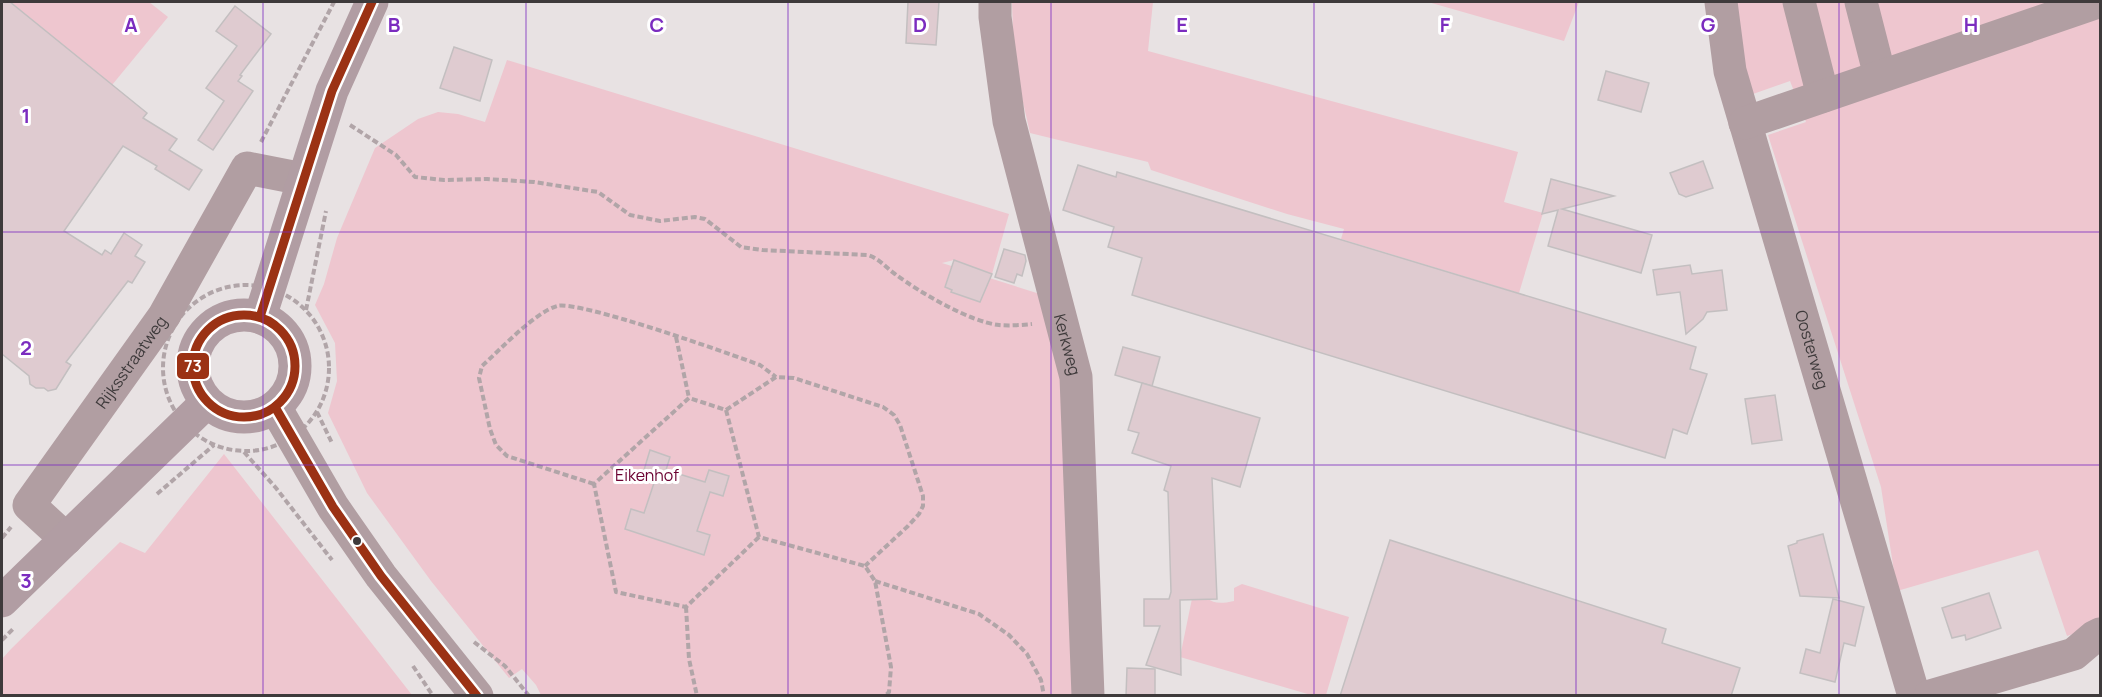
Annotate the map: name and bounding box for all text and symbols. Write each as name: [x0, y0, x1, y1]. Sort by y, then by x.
text: A: [124, 11, 138, 38]
text: B: [388, 11, 401, 38]
text: C: [650, 11, 664, 38]
text: D: [913, 11, 927, 38]
text: E: [1176, 11, 1188, 38]
text: F: [1440, 11, 1451, 38]
text: G: [1701, 11, 1716, 38]
text: H: [1964, 11, 1978, 38]
text: 1: [22, 102, 30, 129]
street label: Oosterweg: [1790, 307, 1834, 392]
street label: Rijksstraatweg: [90, 311, 172, 413]
street label: Kerkweg: [1049, 311, 1086, 378]
text: 2: [20, 334, 32, 361]
line badge: 73: [176, 352, 210, 380]
text: 73: [184, 355, 202, 377]
park label: Eikenhof: [615, 464, 679, 486]
unlabelled marker: [351, 535, 363, 547]
text: 3: [20, 567, 32, 594]

